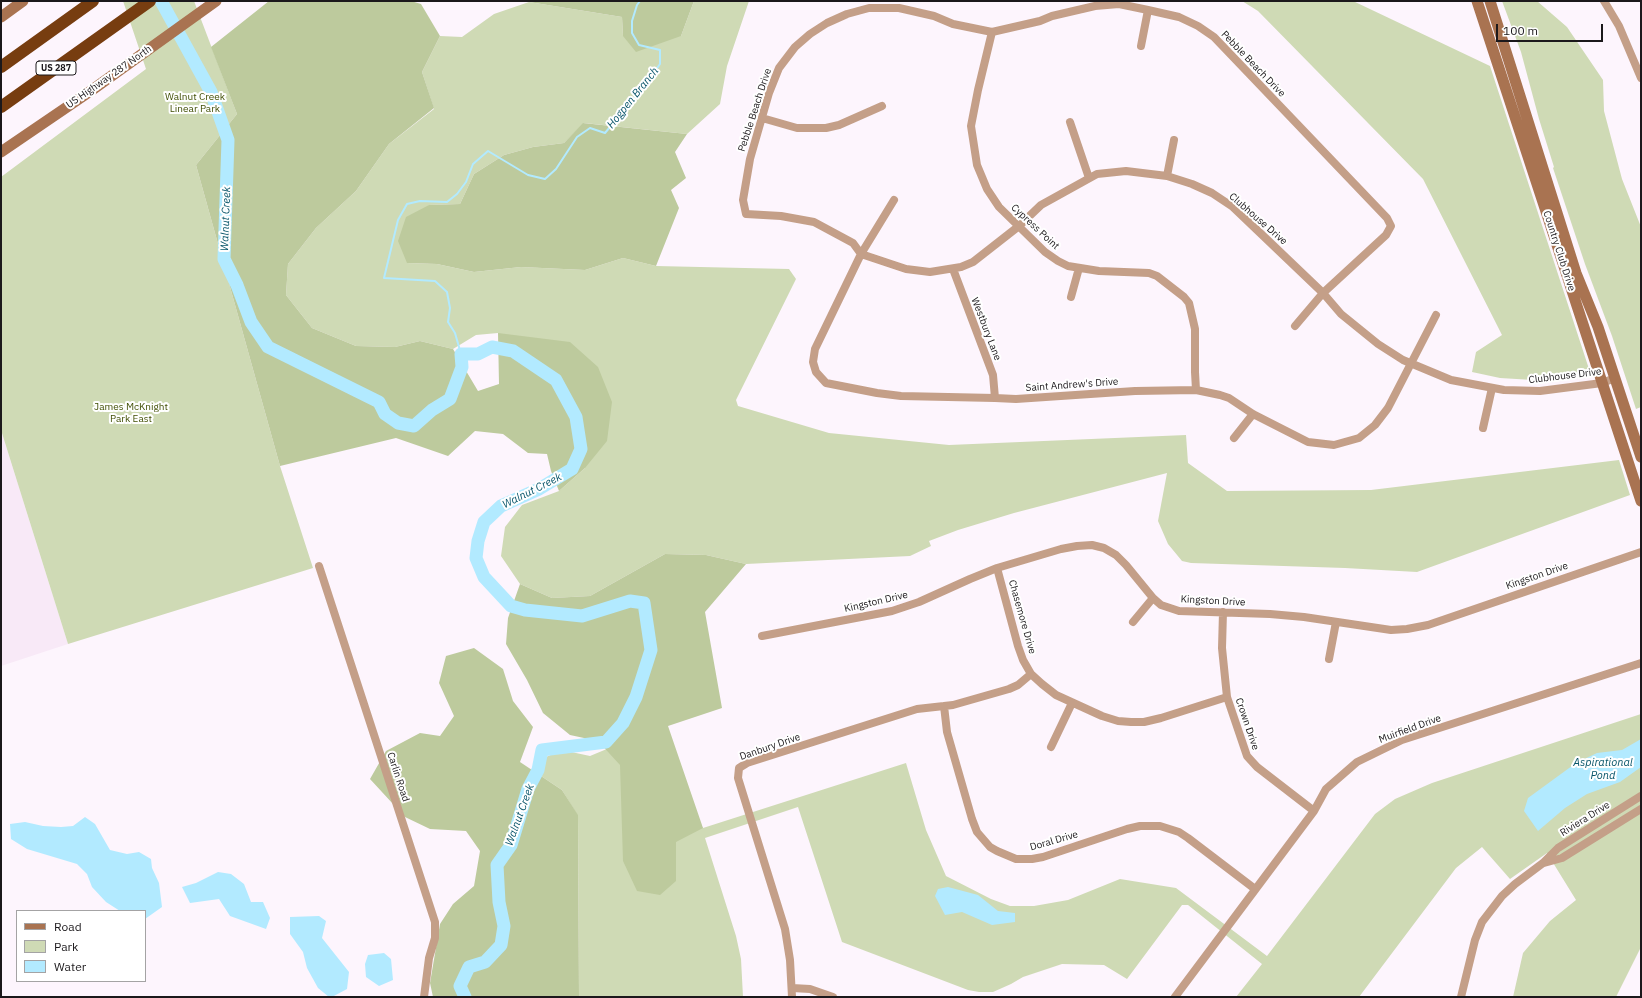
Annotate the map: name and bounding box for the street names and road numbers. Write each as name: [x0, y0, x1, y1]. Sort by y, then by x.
street label: Pebble Beach Drive: [1218, 28, 1288, 100]
street label: US Highway 287 North: [64, 43, 154, 111]
road number: US 287: [36, 61, 76, 75]
street label: Pebble Beach Drive: [736, 67, 774, 153]
street label: Clubhouse Drive: [1226, 190, 1290, 248]
street label: Cypress Point: [1008, 202, 1062, 252]
street label: Country Club Drive: [1540, 209, 1578, 293]
street label: Westbury Lane: [968, 296, 1004, 362]
street label: Clubhouse Drive: [1528, 366, 1602, 386]
street label: Saint Andrew's Drive: [1025, 376, 1119, 394]
street label: Kingston Drive: [1504, 560, 1570, 592]
street label: Chasemore Drive: [1006, 579, 1038, 655]
street label: Kingston Drive: [843, 589, 909, 615]
street label: Kingston Drive: [1180, 593, 1246, 609]
street label: Crown Drive: [1232, 696, 1262, 752]
street label: Muirfield Drive: [1377, 712, 1443, 746]
street label: Danbury Drive: [738, 731, 802, 763]
street label: Carlin Road: [384, 751, 412, 803]
street label: Riviera Drive: [1558, 799, 1612, 839]
street label: Doral Drive: [1029, 828, 1079, 854]

